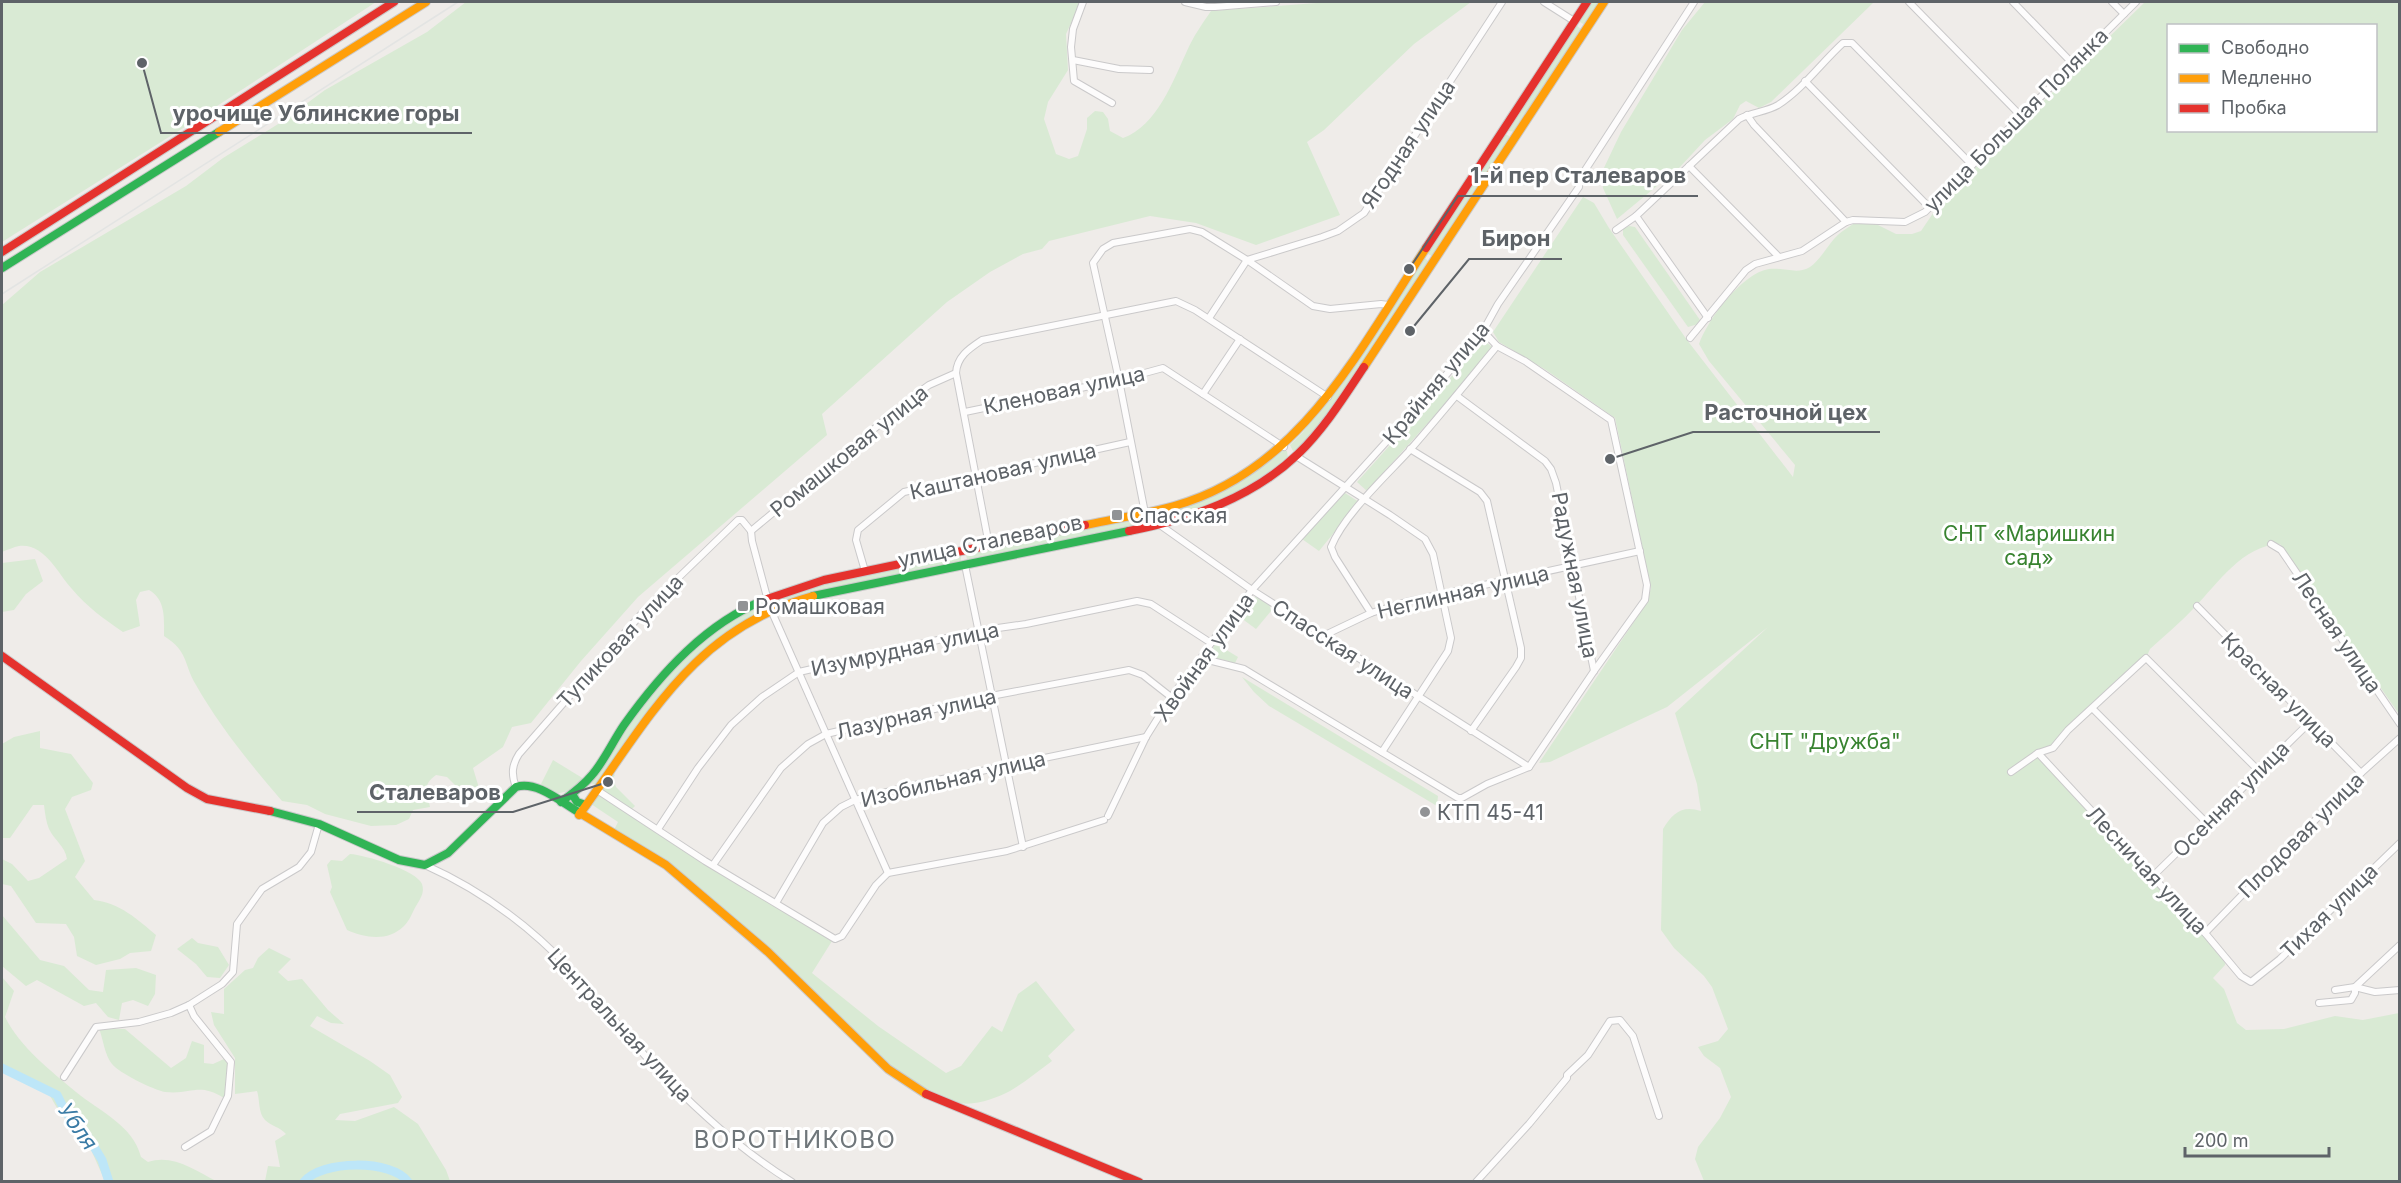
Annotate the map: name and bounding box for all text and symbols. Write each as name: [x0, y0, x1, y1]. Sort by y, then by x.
street label: улица Большая Полянка: [1919, 23, 2113, 217]
legend: [2167, 24, 2377, 132]
text: Свободно: [2221, 37, 2309, 58]
text: Медленно: [2221, 67, 2312, 88]
street label: Ягодная улица: [1356, 75, 1460, 213]
callout: урочище Ублинские горы: [161, 93, 472, 133]
text: Пробка: [2221, 97, 2287, 118]
text: урочище Ублинские горы: [172, 100, 460, 126]
callout: 1-й пер Сталеваров: [1458, 156, 1698, 196]
text: 1-й пер Сталеваров: [1470, 162, 1686, 188]
callout: Бирон: [1469, 219, 1562, 259]
text: Бирон: [1482, 225, 1551, 251]
street label: Крайняя улица: [1377, 316, 1495, 450]
street label: Кленовая улица: [981, 361, 1147, 419]
street label: Ромашковая улица: [765, 380, 933, 522]
callout: Расточной цех: [1693, 392, 1880, 432]
text: Расточной цех: [1704, 399, 1868, 425]
street label: Каштановая улица: [907, 437, 1099, 505]
street label: Радужная улица: [1547, 490, 1603, 660]
place label: Спасская: [1129, 503, 1227, 528]
marker: Спасская: [1110, 508, 1124, 522]
street label: улица Сталеваров: [896, 509, 1084, 573]
park label: СНТ «Маришкин сад»: [1943, 521, 2115, 570]
street label: Неглинная улица: [1375, 560, 1551, 624]
street label: Лесная улица: [2287, 566, 2387, 698]
street label: Тупиковая улица: [552, 569, 688, 713]
street label: Хвойная улица: [1149, 588, 1259, 726]
place label: Ромашковая: [755, 594, 885, 619]
street label: Спасская улица: [1267, 594, 1419, 704]
marker: Ромашковая: [736, 599, 750, 613]
street label: Изумрудная улица: [809, 617, 1001, 681]
street label: Красная улица: [2216, 627, 2342, 753]
street label: Лазурная улица: [833, 683, 999, 745]
park label: СНТ "Дружба": [1749, 729, 1901, 754]
street label: Осенняя улица: [2168, 736, 2294, 862]
street label: Изобильная улица: [858, 746, 1048, 812]
street label: Плодовая улица: [2233, 767, 2369, 903]
callout: Сталеваров: [357, 772, 513, 812]
text: Сталеваров: [369, 779, 501, 805]
place label: КТП 45-41: [1437, 800, 1544, 825]
street label: Лесничая улица: [2081, 801, 2213, 939]
marker: КТП 45-41: [1418, 805, 1432, 819]
street label: Тихая улица: [2275, 858, 2383, 964]
street label: Центральная улица: [543, 943, 697, 1107]
water label: Убля: [53, 1097, 103, 1155]
scale bar: [2185, 1120, 2329, 1158]
district label: ВОРОТНИКОВО: [694, 1125, 896, 1154]
text: 200 m: [2194, 1130, 2249, 1151]

